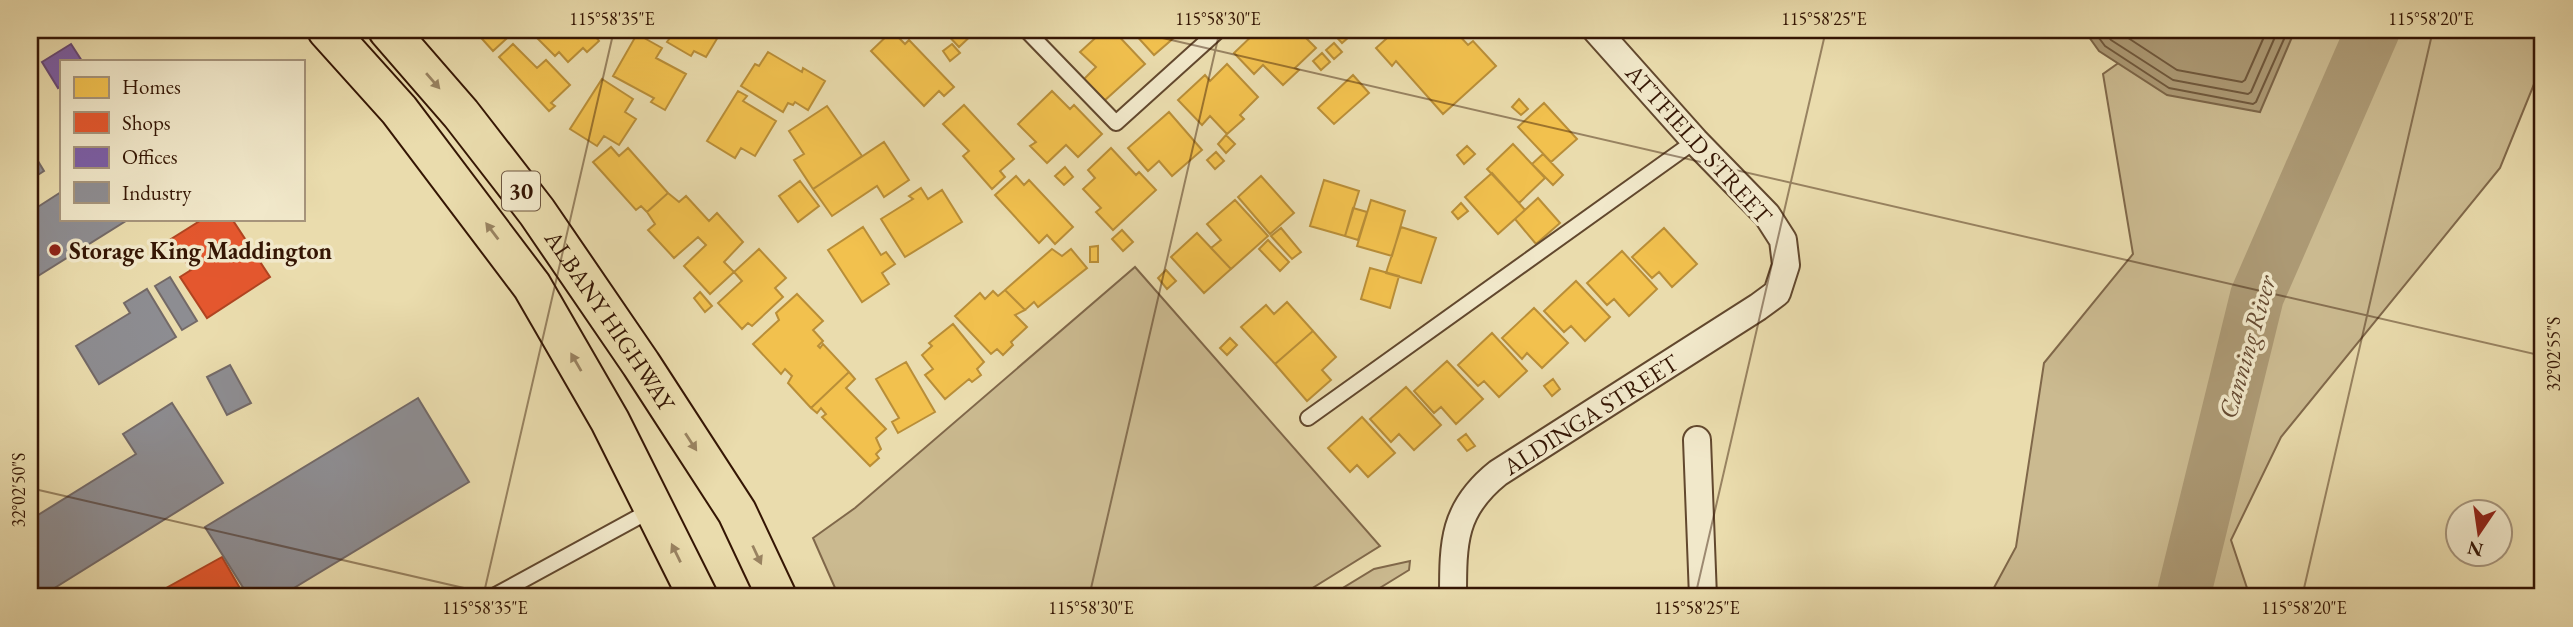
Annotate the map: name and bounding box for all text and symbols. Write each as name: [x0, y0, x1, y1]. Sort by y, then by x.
text: 115°58'35"E: [569, 7, 655, 30]
text: 115°58'30"E: [1175, 7, 1261, 30]
text: 115°58'25"E: [1781, 7, 1867, 30]
text: 115°58'20"E: [2388, 7, 2474, 30]
street label: ATTFIELD STREET: [1618, 57, 1780, 231]
legend: [60, 60, 304, 220]
one-way arrow: [425, 72, 441, 90]
text: Homes: [122, 73, 181, 100]
text: Shops: [122, 109, 171, 136]
text: Offices: [122, 143, 178, 170]
road number: 30: [502, 172, 540, 210]
text: Industry: [122, 179, 192, 206]
one-way arrow: [485, 221, 499, 240]
street label: ALBANY HIGHWAY: [538, 223, 683, 417]
place label: Storage King Maddington: [69, 235, 332, 267]
marker: Storage King Maddington: [47, 242, 63, 258]
water label: Canning River: [2210, 270, 2284, 423]
text: 32°02'55"S: [2542, 317, 2565, 391]
street label: ALDINGA STREET: [1496, 346, 1685, 482]
one-way arrow: [570, 352, 582, 371]
one-way arrow: [684, 432, 697, 451]
text: 32°02'50"S: [7, 453, 30, 527]
north arrow: [2444, 498, 2514, 568]
text: N: [2464, 535, 2486, 563]
one-way arrow: [671, 543, 682, 563]
one-way arrow: [752, 544, 763, 565]
text: 115°58'35"E: [442, 596, 528, 619]
text: 115°58'30"E: [1048, 596, 1134, 619]
text: 115°58'25"E: [1654, 596, 1740, 619]
text: 115°58'20"E: [2261, 596, 2347, 619]

